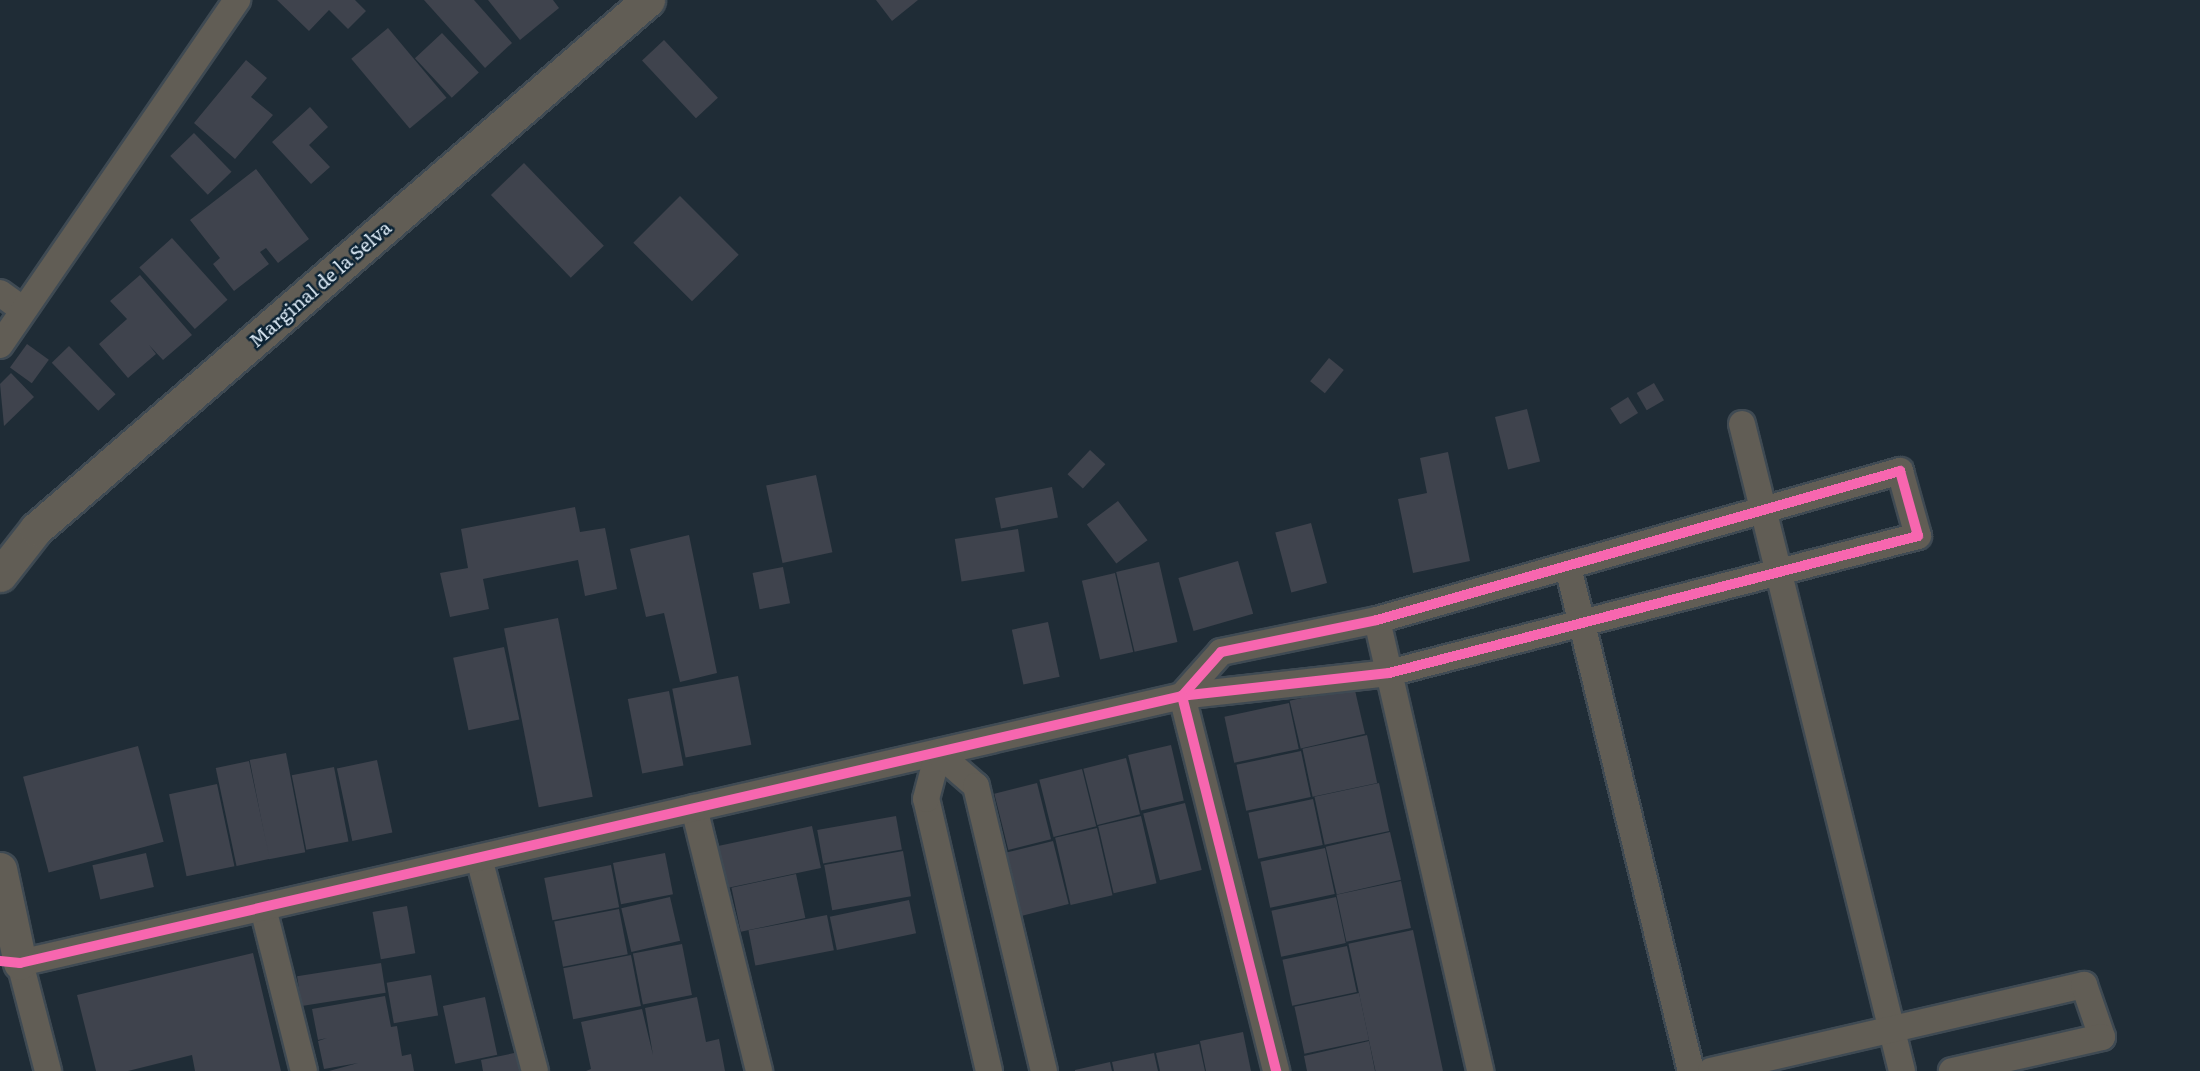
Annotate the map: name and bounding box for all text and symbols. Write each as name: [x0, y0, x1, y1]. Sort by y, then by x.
street label: Marginal de la Selva: [244, 216, 396, 352]

